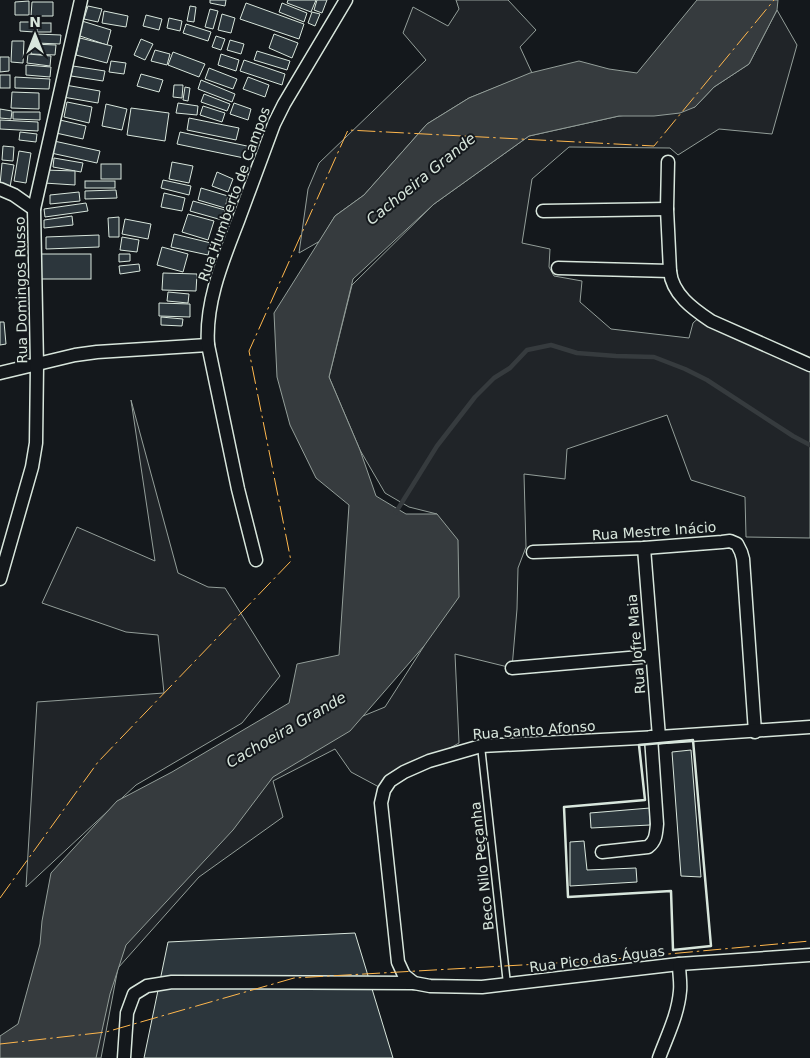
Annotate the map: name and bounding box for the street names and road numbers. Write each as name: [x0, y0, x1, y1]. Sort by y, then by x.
street label: Rua Humberto de Campos: [195, 105, 273, 283]
street label: Rua Domingos Russo: [12, 216, 30, 364]
street label: Rua Mestre Inácio: [591, 519, 717, 543]
street label: Rua Jofre Maia: [624, 593, 648, 695]
street label: Rua Santo Afonso: [472, 718, 596, 742]
street label: Beco Nilo Peçanha: [467, 801, 497, 931]
street label: Rua Pico das Águas: [528, 943, 666, 975]

